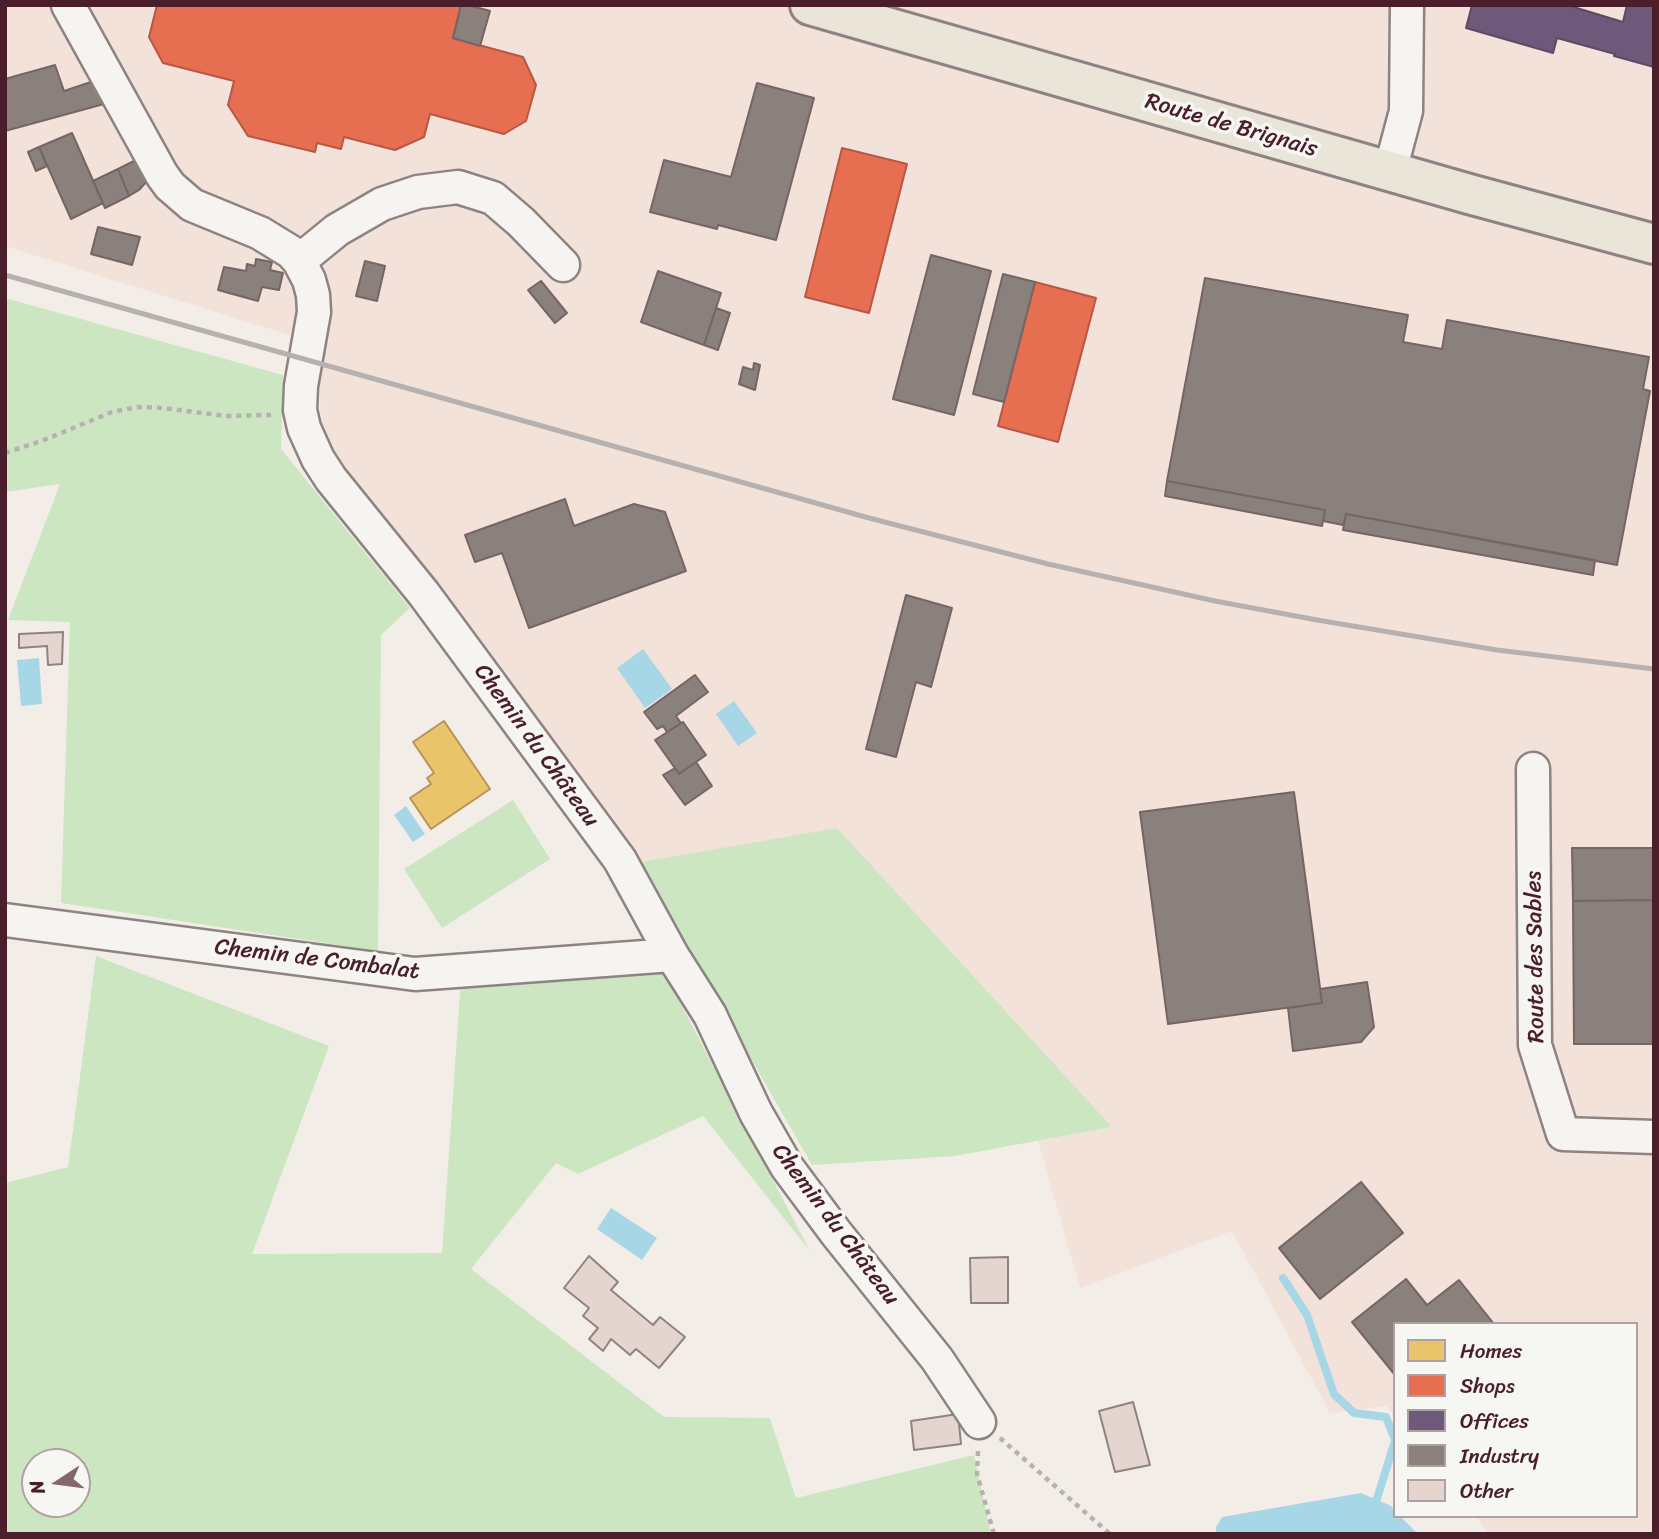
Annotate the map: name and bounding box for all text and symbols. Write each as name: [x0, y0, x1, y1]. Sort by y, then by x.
street label: Route de Brignais: [1142, 88, 1320, 164]
street label: Chemin du Château: [468, 659, 604, 833]
street label: Route des Sables: [1521, 871, 1551, 1043]
street label: Chemin de Combalat: [213, 934, 421, 986]
street label: Chemin du Château: [765, 1139, 905, 1311]
legend: [1393, 1322, 1638, 1518]
text: Homes: [1460, 1332, 1522, 1370]
text: Shops: [1460, 1367, 1515, 1405]
text: Offices: [1460, 1402, 1529, 1440]
text: Industry: [1460, 1437, 1539, 1475]
north arrow: [21, 1448, 91, 1518]
text: Other: [1460, 1472, 1513, 1510]
text: N: [19, 1477, 55, 1498]

